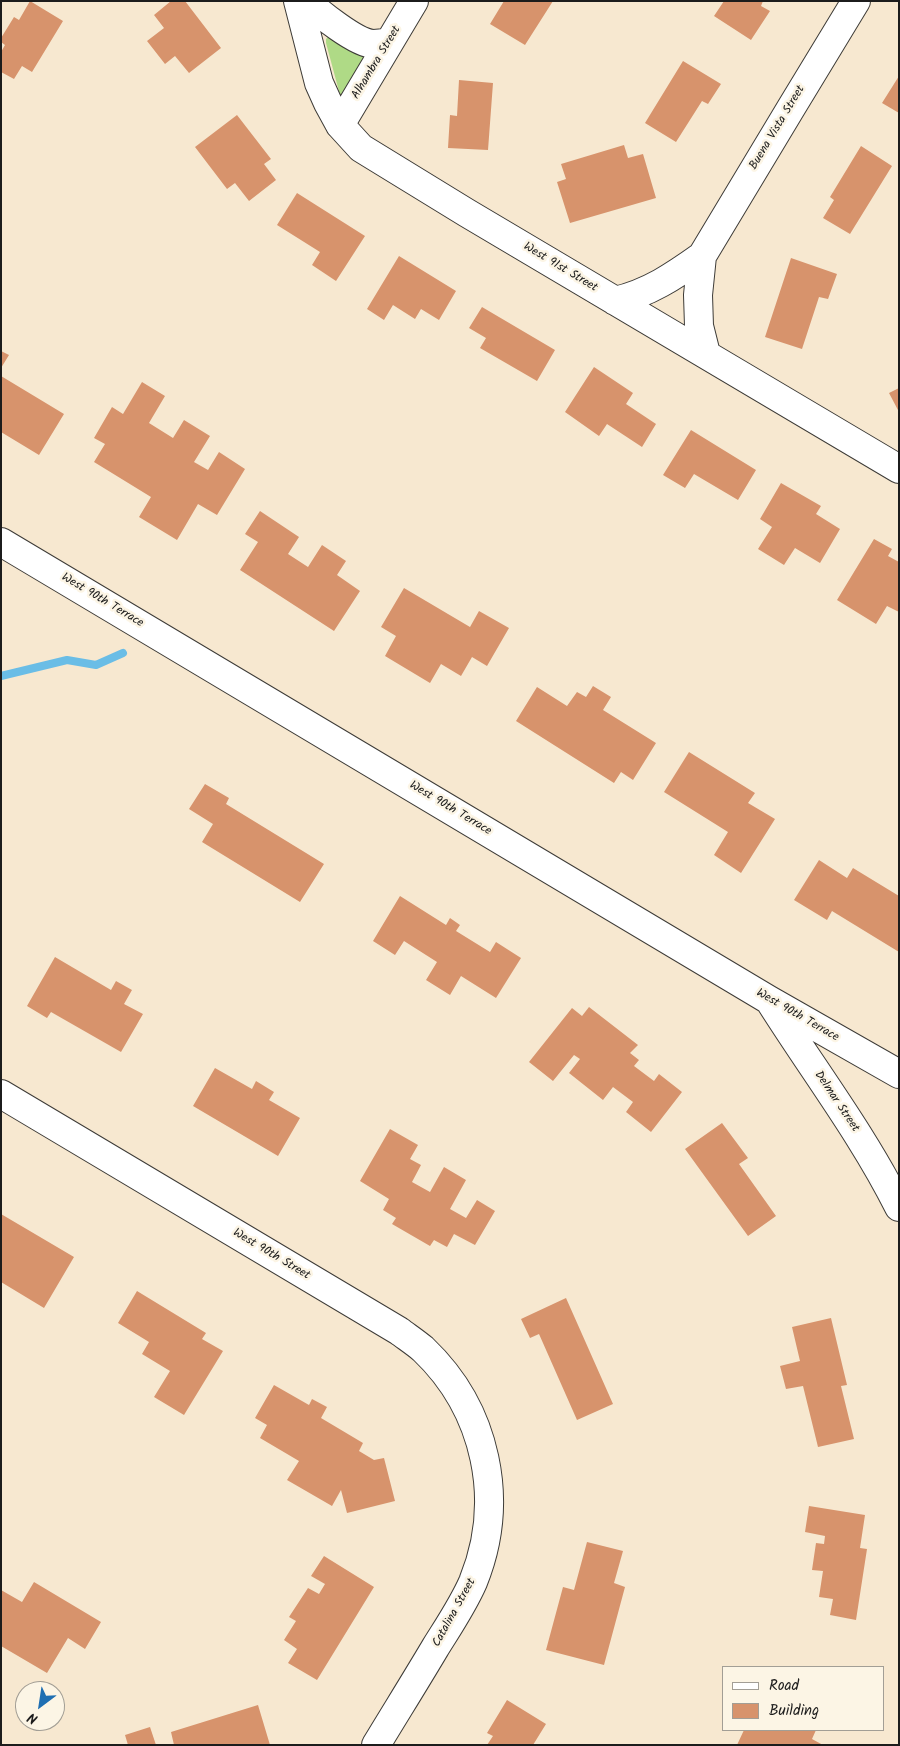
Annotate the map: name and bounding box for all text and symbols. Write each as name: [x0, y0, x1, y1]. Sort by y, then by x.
street label: Alhambra Street: [349, 24, 405, 102]
street label: Buena Vista Street: [747, 83, 809, 173]
street label: West 91st Street: [520, 240, 600, 296]
street label: West 90th Terrace: [58, 571, 146, 631]
street label: West 90th Terrace: [406, 779, 494, 839]
street label: West 90th Terrace: [753, 986, 841, 1046]
street label: Delmar Street: [810, 1069, 862, 1135]
street label: West 90th Street: [230, 1226, 312, 1284]
street label: Catalina Street: [430, 1576, 480, 1650]
legend: [722, 1666, 885, 1731]
text: Road: [769, 1674, 799, 1698]
north arrow: [15, 1681, 65, 1731]
text: Building: [769, 1699, 819, 1723]
text: N: [23, 1706, 42, 1730]

